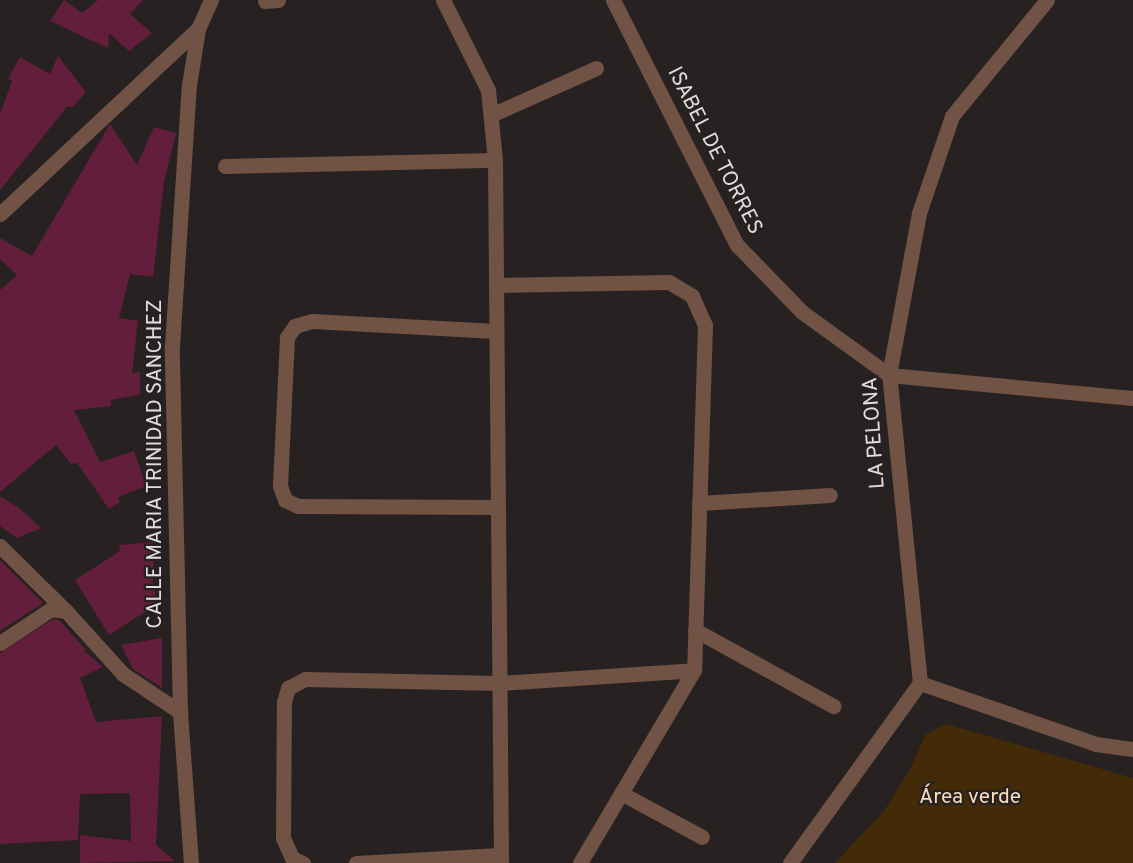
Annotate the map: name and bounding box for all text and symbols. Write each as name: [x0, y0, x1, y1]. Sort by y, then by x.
street label: ISABEL DE TORRES: [661, 63, 767, 239]
street label: CALLE MARIA TRINIDAD SANCHEZ: [143, 299, 169, 629]
street label: LA PELONA: [859, 376, 891, 490]
park label: Área verde: [919, 785, 1021, 811]

